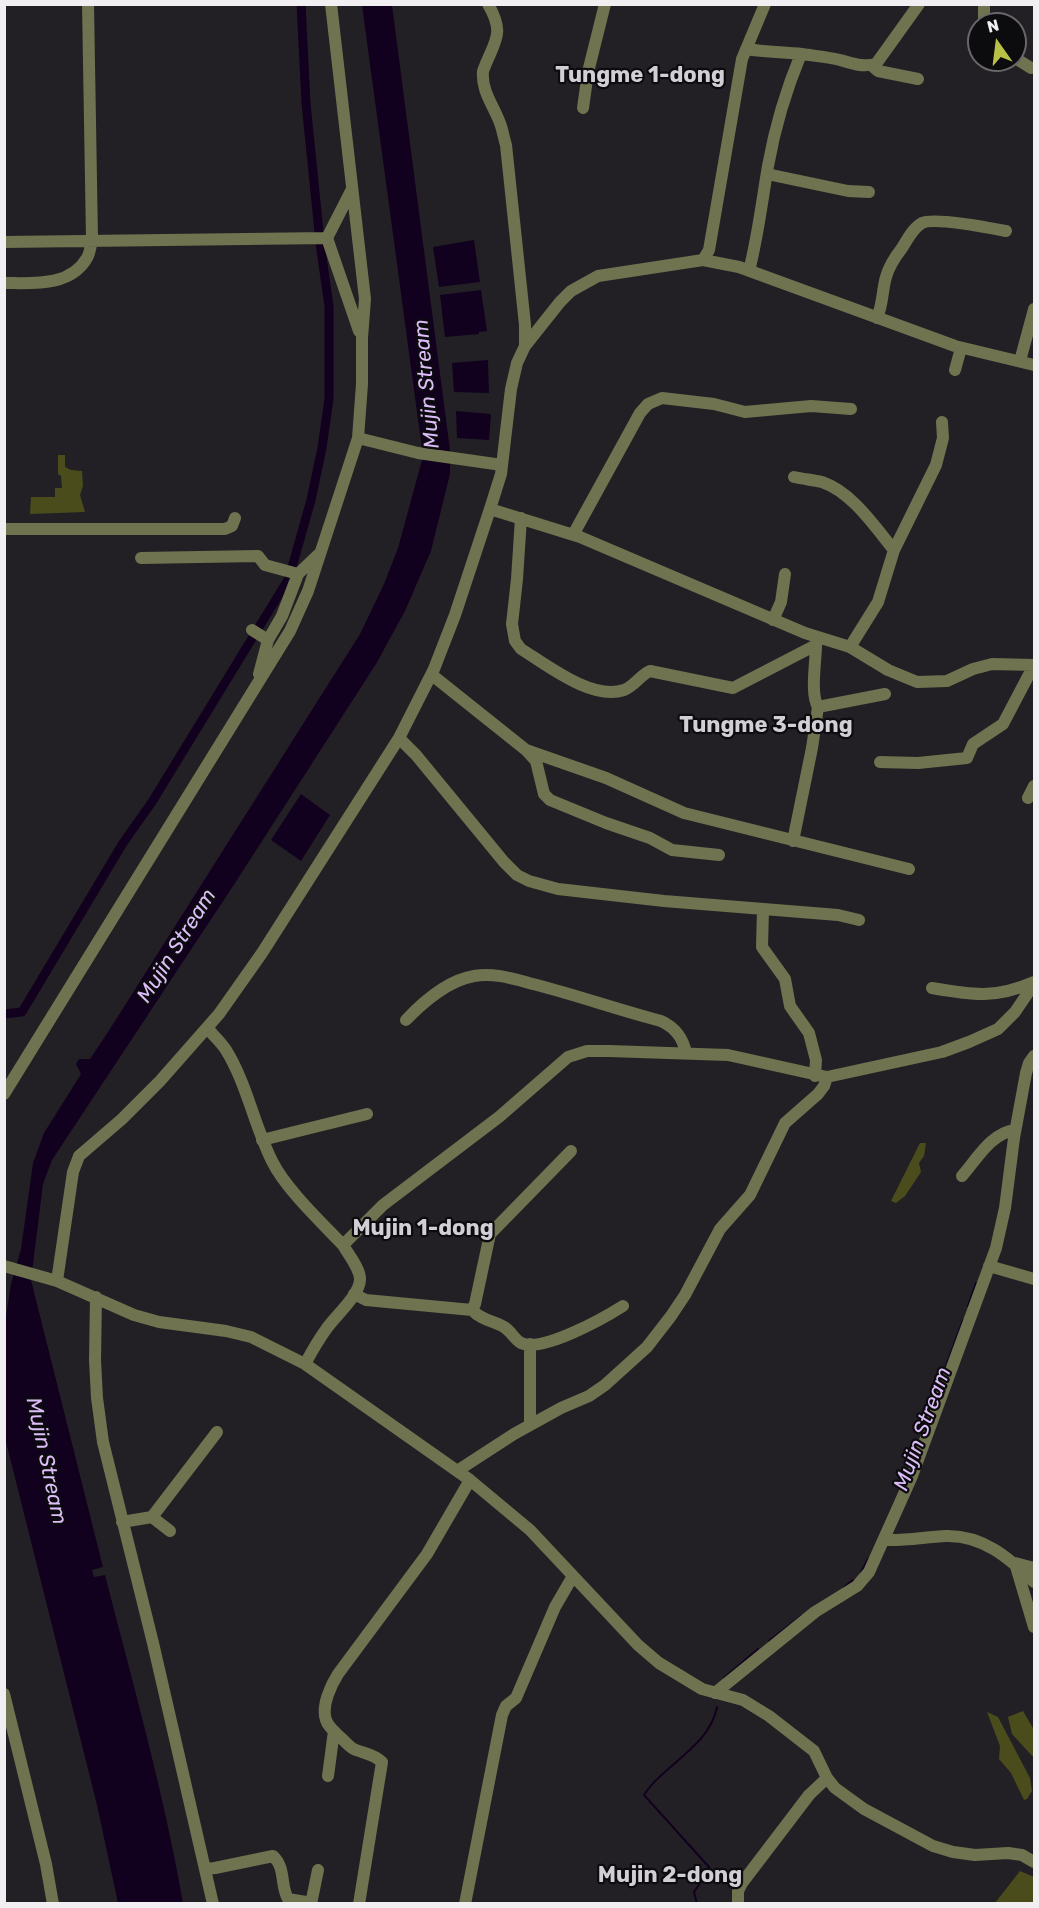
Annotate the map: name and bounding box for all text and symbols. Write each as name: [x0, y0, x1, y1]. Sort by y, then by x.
north arrow: [967, 12, 1027, 72]
text: N: [985, 15, 1001, 37]
district label: Tungme 1-dong: [555, 63, 725, 89]
water label: Mujin Stream: [409, 318, 445, 450]
district label: Tungme 3-dong: [679, 713, 853, 739]
water label: Mujin Stream: [132, 884, 222, 1008]
district label: Mujin 1-dong: [352, 1216, 494, 1242]
water label: Mujin Stream: [889, 1364, 957, 1494]
water label: Mujin Stream: [20, 1395, 72, 1527]
district label: Mujin 2-dong: [598, 1863, 742, 1889]

